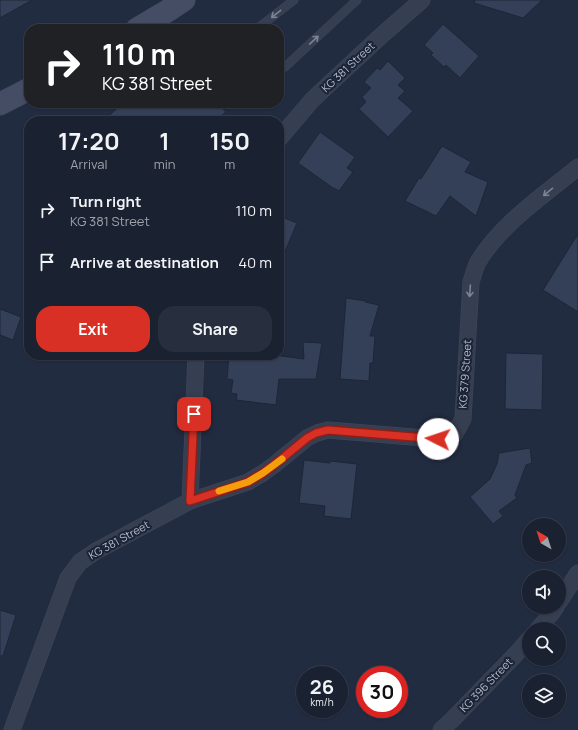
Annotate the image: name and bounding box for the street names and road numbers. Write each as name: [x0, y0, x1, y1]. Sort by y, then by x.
street label: KG 381 Street: [318, 38, 377, 95]
street label: KG 379 Street: [455, 339, 474, 409]
street label: KG 381 Street: [86, 517, 152, 562]
street label: KG 396 Street: [456, 654, 515, 715]

